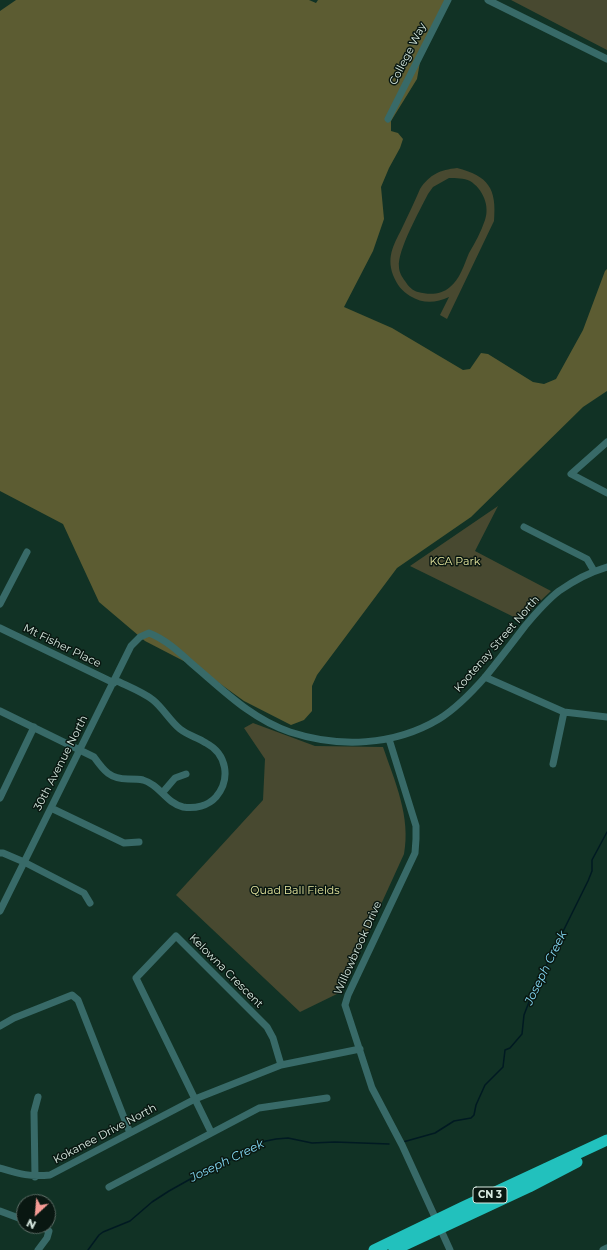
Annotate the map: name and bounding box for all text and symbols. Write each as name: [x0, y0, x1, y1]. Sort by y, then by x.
street label: College Way: [387, 21, 429, 87]
park label: KCA Park: [430, 555, 480, 569]
street label: Kootenay Street North: [452, 593, 542, 695]
street label: Mt Fisher Place: [21, 622, 103, 670]
street label: 30th Avenue North: [31, 713, 91, 813]
park label: Quad Ball Fields: [250, 884, 340, 898]
street label: Willowbrook Drive: [331, 899, 385, 997]
water label: Joseph Creek: [522, 929, 570, 1007]
street label: Kelowna Crescent: [186, 931, 266, 1011]
street label: Kokanee Drive North: [51, 1101, 159, 1167]
water label: Joseph Creek: [188, 1137, 266, 1185]
road number: CN 3: [473, 1187, 507, 1203]
north arrow: [16, 1194, 56, 1234]
text: N: [24, 1216, 38, 1232]

